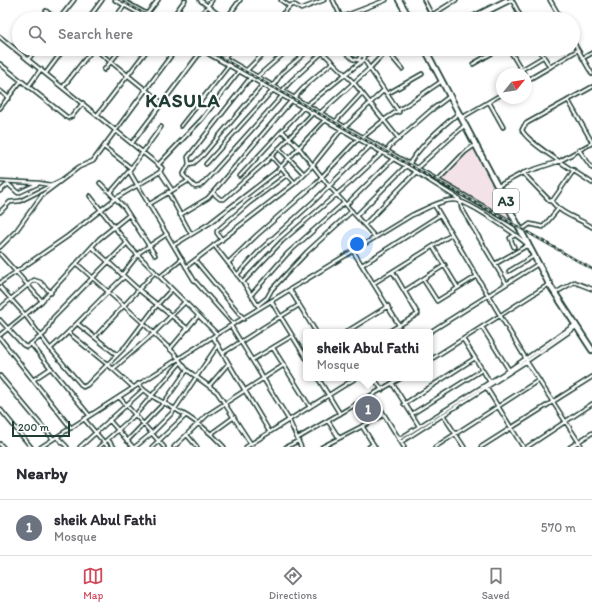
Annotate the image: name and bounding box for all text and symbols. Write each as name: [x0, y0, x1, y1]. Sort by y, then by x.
search box: [12, 12, 580, 56]
icon: search: [26, 23, 48, 45]
text: Search here: [58, 25, 133, 43]
north arrow: [496, 68, 532, 104]
district label: KASULA: [145, 89, 221, 112]
road number: A3: [493, 189, 519, 213]
your location: [347, 234, 367, 254]
popup: [303, 329, 433, 381]
text: sheik Abul Fathi: [317, 339, 419, 357]
text: Mosque: [317, 357, 359, 372]
pin: 1: [355, 394, 381, 424]
scale bar: [12, 419, 70, 438]
text: 200 m: [18, 421, 49, 434]
text: Nearby: [16, 463, 68, 483]
text: sheik Abul Fathi: [54, 511, 156, 529]
text: 1: [26, 520, 32, 535]
text: 570 m: [541, 520, 576, 535]
text: Mosque: [54, 529, 97, 544]
tab: Map: [82, 565, 104, 602]
tab: Directions: [269, 565, 317, 602]
tab: Saved: [482, 565, 510, 602]

